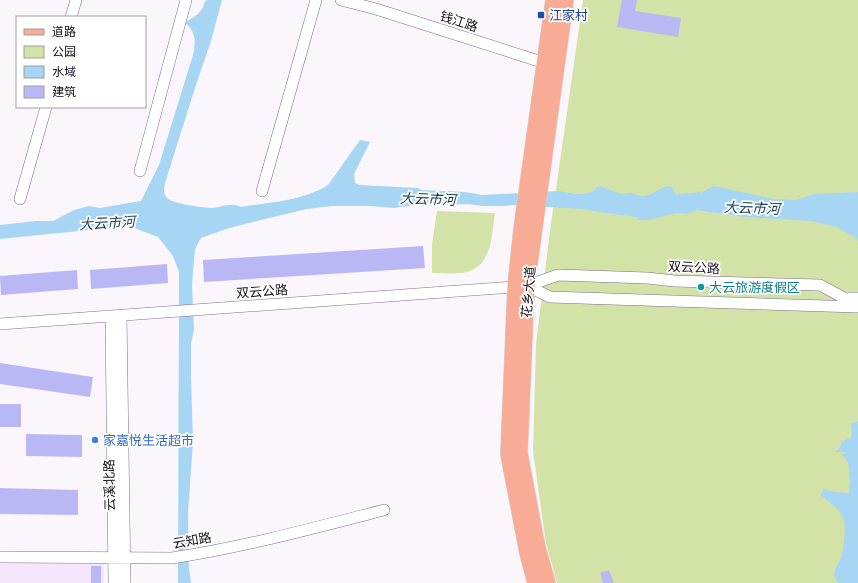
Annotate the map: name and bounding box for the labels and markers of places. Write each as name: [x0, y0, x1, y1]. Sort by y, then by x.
place label: 江家村: [549, 7, 588, 23]
marker: 江家村: [536, 10, 546, 20]
place label: 大云旅游度假区: [709, 279, 800, 295]
marker: 大云旅游度假区: [696, 282, 706, 292]
place label: 家嘉悦生活超市: [103, 432, 194, 448]
marker: 家嘉悦生活超市: [90, 435, 100, 445]

